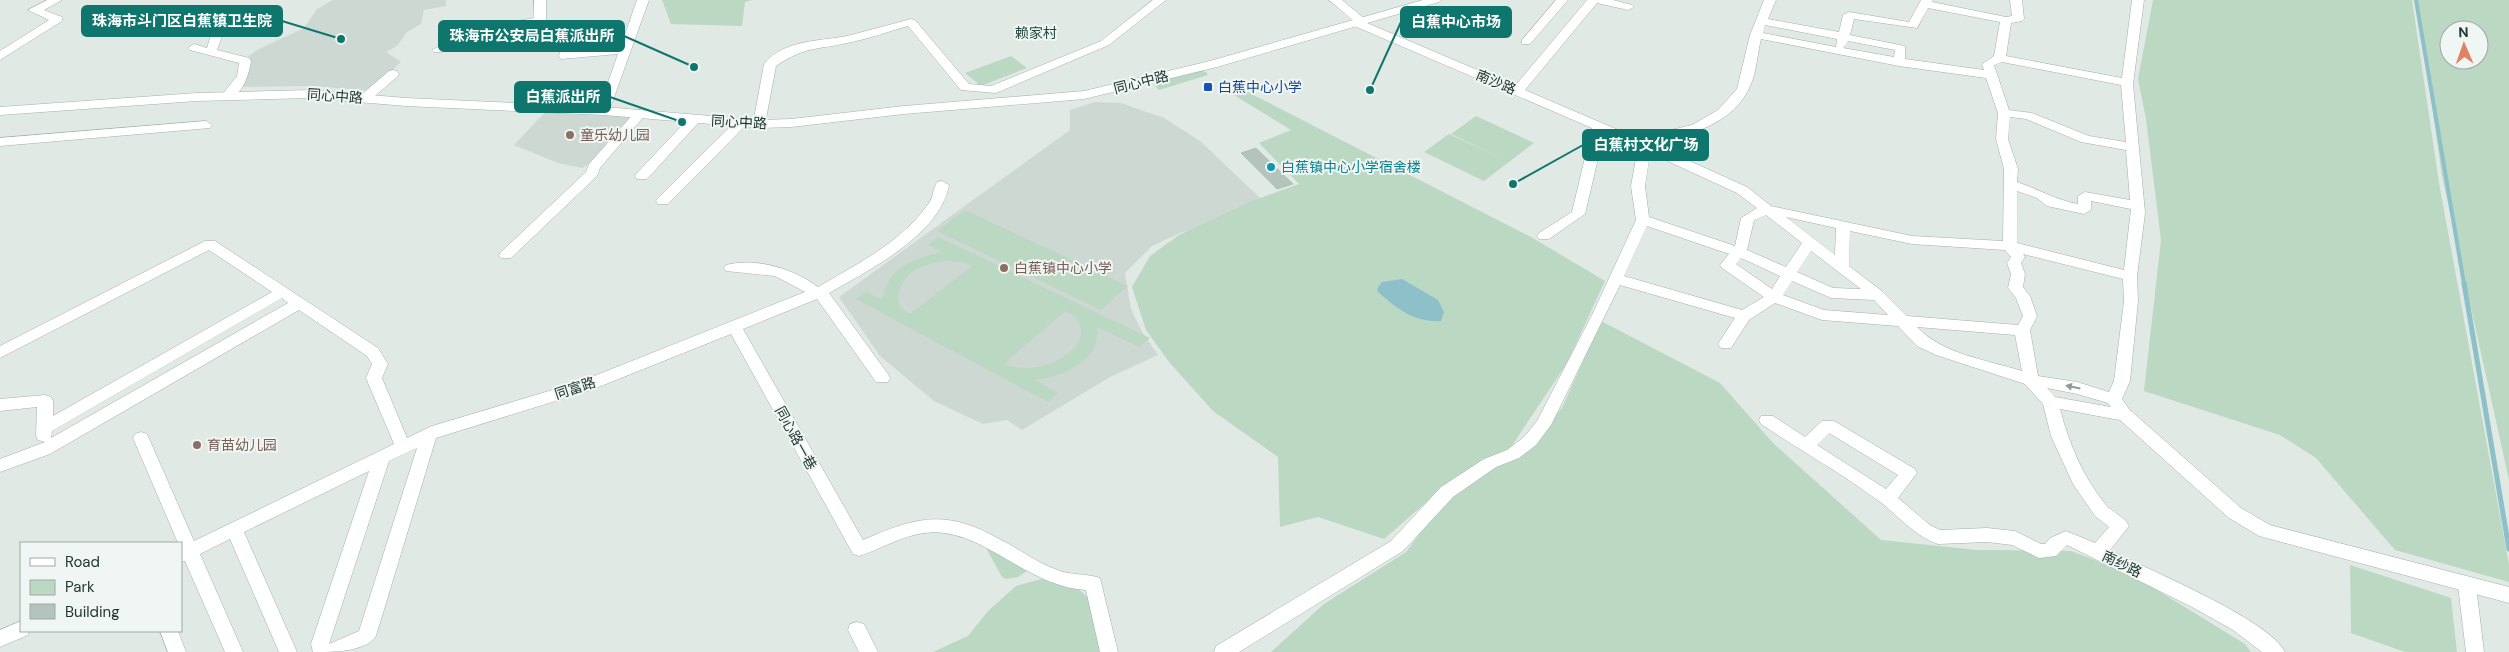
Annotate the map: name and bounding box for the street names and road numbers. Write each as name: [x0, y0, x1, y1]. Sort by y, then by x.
street label: 同心中路: [1112, 66, 1170, 98]
street label: 南沙路: [1473, 66, 1519, 98]
street label: 同心中路: [306, 85, 364, 107]
street label: 同心中路: [711, 112, 767, 132]
street label: 同富路: [552, 373, 598, 403]
street label: 同心路一巷: [771, 403, 821, 473]
street label: 南纱路: [2099, 547, 2145, 581]

